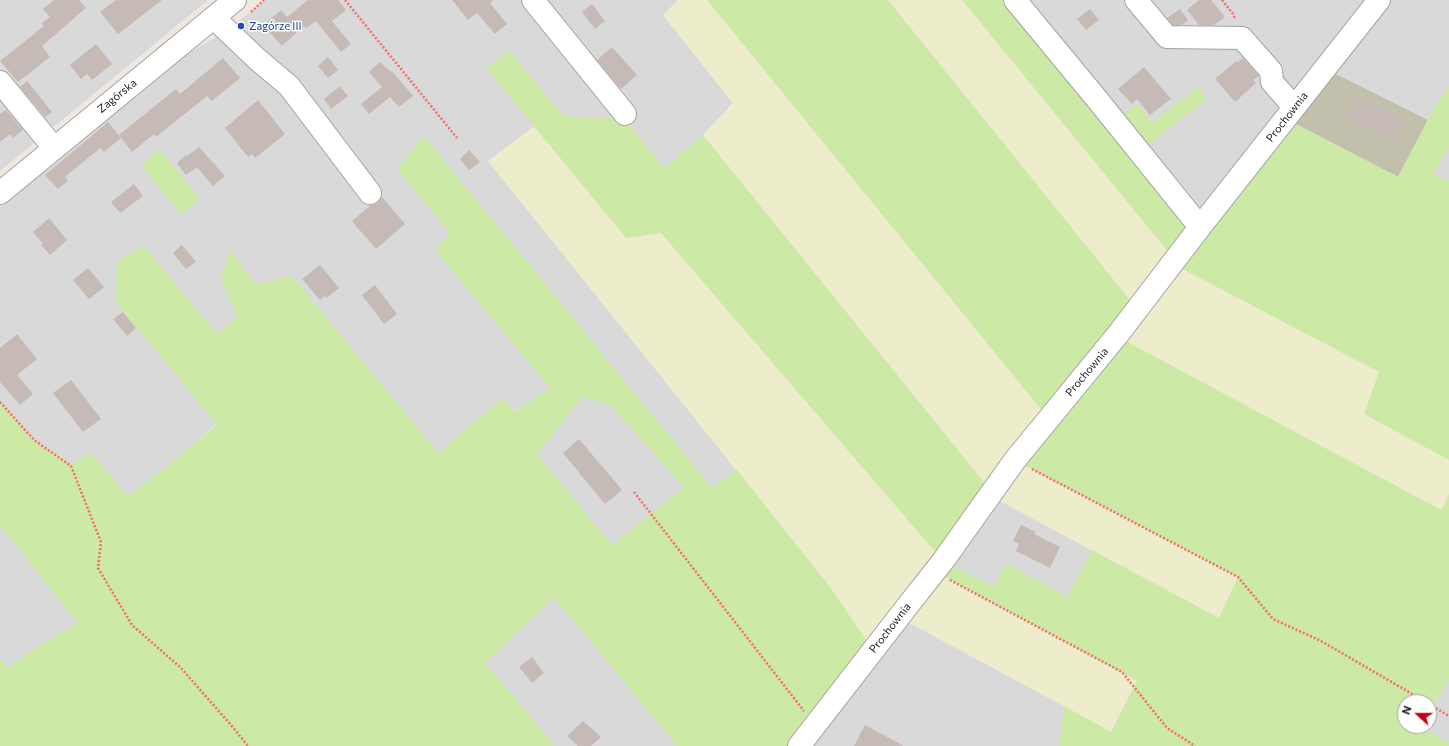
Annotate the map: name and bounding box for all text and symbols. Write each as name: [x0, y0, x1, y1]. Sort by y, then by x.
place label: Zagórze III: [249, 19, 302, 33]
marker: Zagórze III: [236, 21, 246, 31]
street label: Zagórska: [95, 76, 139, 116]
street label: Prochownia: [1263, 89, 1311, 145]
street label: Prochownia: [1063, 345, 1111, 399]
street label: Prochownia: [866, 600, 914, 656]
north arrow: [1397, 694, 1437, 734]
text: N: [1399, 704, 1414, 716]

